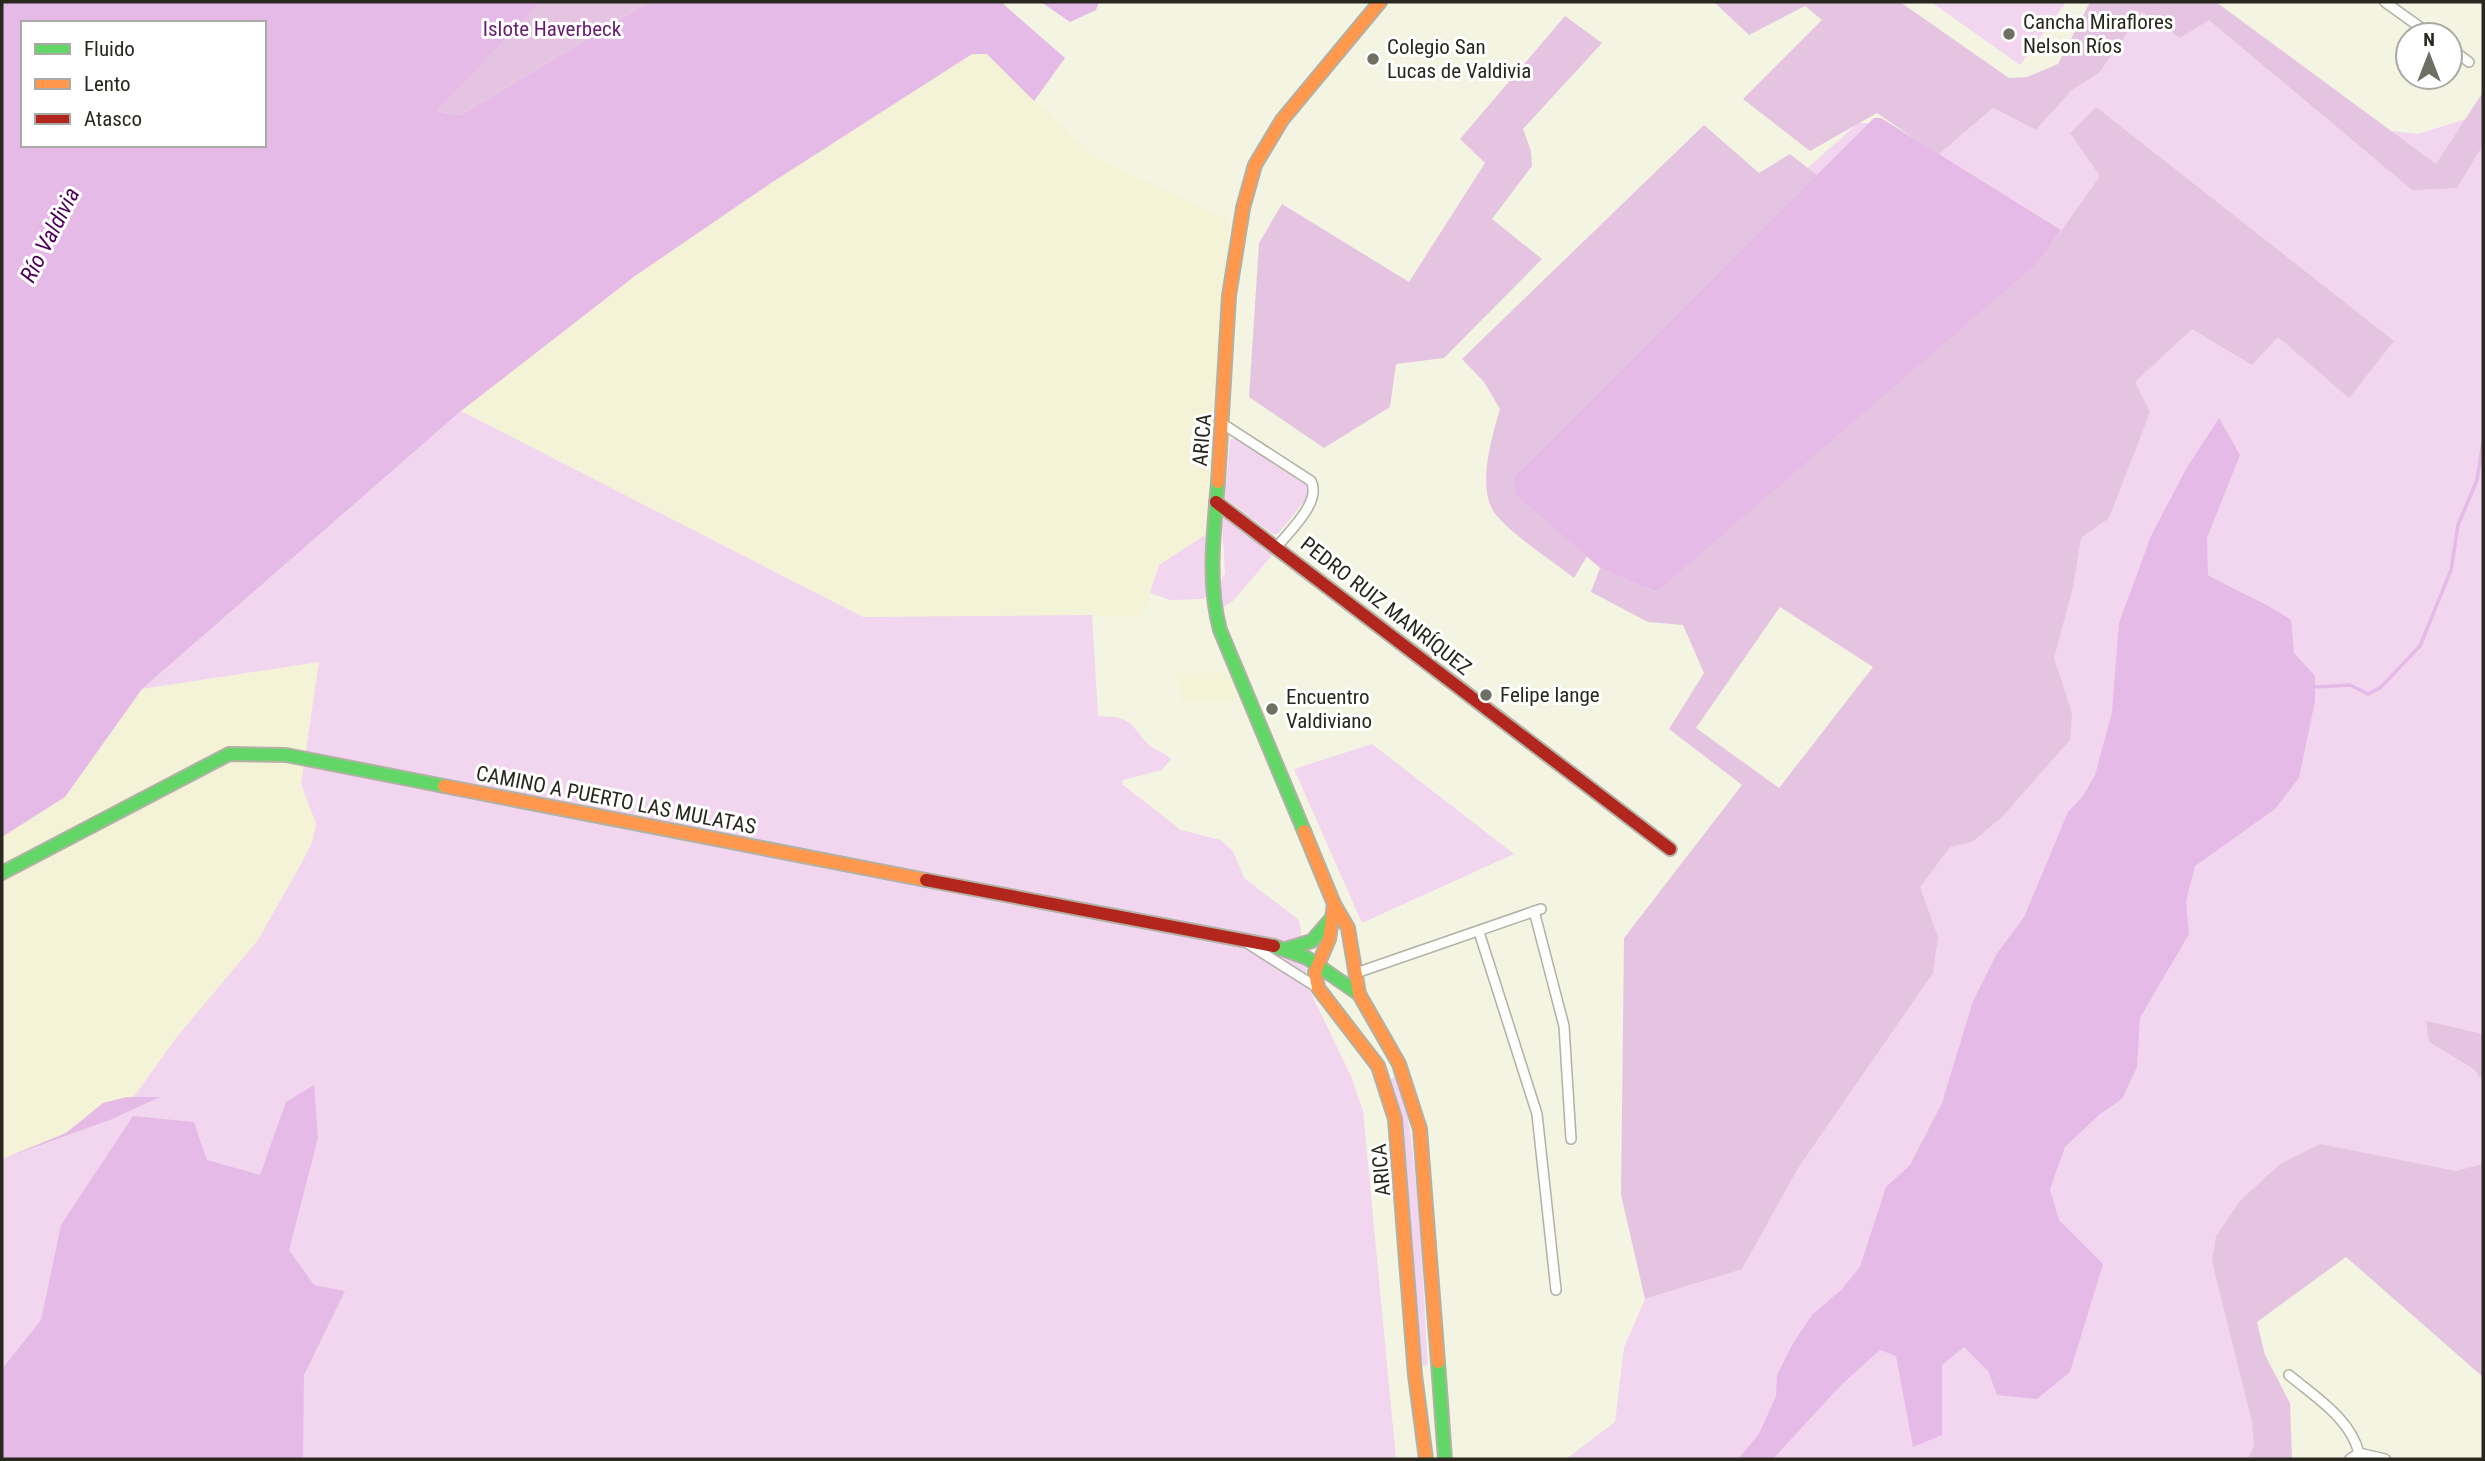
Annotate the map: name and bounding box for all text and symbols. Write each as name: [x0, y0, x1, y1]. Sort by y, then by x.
place label: Cancha Miraflores Nelson Ríos: [2023, 10, 2173, 58]
park label: Islote Haverbeck: [483, 17, 622, 41]
legend: [21, 21, 266, 147]
north arrow: [2394, 21, 2464, 91]
marker: Cancha Miraflores Nelson Ríos: [2001, 26, 2017, 42]
text: N: [2423, 28, 2435, 51]
place label: Colegio San Lucas de Valdivia: [1387, 35, 1531, 83]
text: Fluido: [84, 37, 135, 61]
marker: Colegio San Lucas de Valdivia: [1365, 51, 1381, 67]
text: Lento: [84, 72, 131, 96]
text: Atasco: [84, 107, 142, 131]
water label: Río Valdivia: [15, 183, 85, 287]
street label: ARICA: [1188, 413, 1216, 467]
street label: PEDRO RUIZ MANRÍQUEZ: [1296, 532, 1476, 680]
place label: Felipe lange: [1500, 683, 1600, 707]
place label: Encuentro Valdiviano: [1286, 685, 1372, 733]
marker: Felipe lange: [1478, 687, 1494, 703]
marker: Encuentro Valdiviano: [1264, 701, 1280, 717]
street label: CAMINO A PUERTO LAS MULATAS: [474, 761, 758, 839]
street label: ARICA: [1367, 1143, 1395, 1197]

